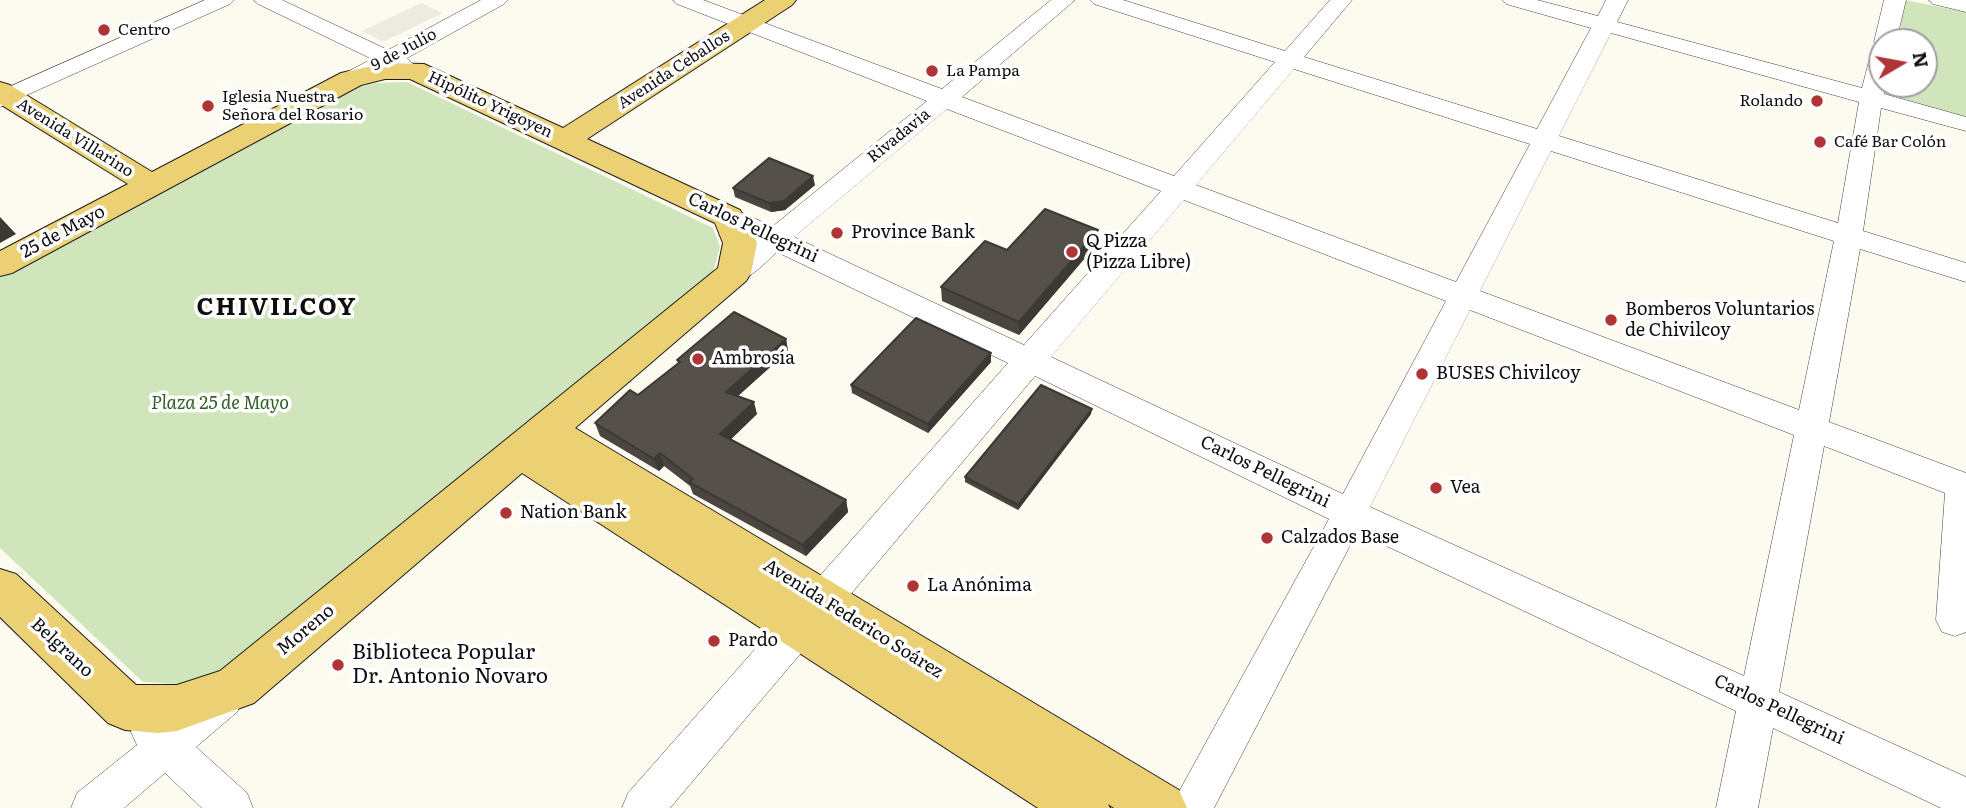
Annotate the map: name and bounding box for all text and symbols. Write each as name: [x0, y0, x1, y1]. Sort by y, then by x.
place label: Centro: [118, 20, 170, 40]
marker: Centro: [96, 22, 112, 38]
street label: 9 de Julio: [368, 25, 440, 75]
street label: Avenida Ceballos: [615, 27, 733, 113]
north arrow: [1868, 28, 1938, 98]
text: N: [1907, 49, 1937, 70]
place label: La Pampa: [946, 61, 1020, 81]
marker: La Pampa: [924, 63, 940, 79]
street label: Hipólito Yrigoyen: [425, 68, 555, 142]
place label: Iglesia Nuestra Señora del Rosario: [222, 87, 363, 125]
place label: Rolando: [1739, 91, 1803, 111]
marker: Rolando: [1809, 93, 1825, 109]
street label: Avenida Villarino: [13, 94, 137, 182]
marker: Iglesia Nuestra Señora del Rosario: [200, 98, 216, 114]
street label: Rivadavia: [864, 105, 934, 167]
place label: Café Bar Colón: [1834, 132, 1946, 152]
marker: Café Bar Colón: [1812, 134, 1828, 150]
street label: Carlos Pellegrini: [684, 188, 822, 268]
street label: 25 de Mayo: [17, 201, 109, 263]
place label: Province Bank: [851, 222, 975, 244]
marker: Province Bank: [829, 225, 845, 241]
place label: Q Pizza (Pizza Libre): [1086, 231, 1191, 274]
marker: Q Pizza (Pizza Libre): [1064, 244, 1080, 260]
district label: CHIVILCOY: [198, 294, 356, 322]
place label: Bomberos Voluntarios de Chivilcoy: [1625, 299, 1814, 342]
marker: Bomberos Voluntarios de Chivilcoy: [1603, 312, 1619, 328]
place label: Ambrosía: [712, 348, 795, 370]
marker: Ambrosía: [690, 351, 706, 367]
place label: BUSES Chivilcoy: [1436, 363, 1581, 385]
marker: BUSES Chivilcoy: [1414, 366, 1430, 382]
park label: Plaza 25 de Mayo: [151, 393, 289, 415]
street label: Carlos Pellegrini: [1197, 431, 1333, 513]
place label: Vea: [1450, 477, 1481, 499]
marker: Vea: [1428, 480, 1444, 496]
place label: Nation Bank: [520, 502, 627, 524]
marker: Nation Bank: [498, 505, 514, 521]
place label: Calzados Base: [1281, 527, 1399, 549]
marker: Calzados Base: [1259, 530, 1275, 546]
street label: Avenida Federico Soárez: [759, 555, 947, 683]
place label: La Anónima: [927, 575, 1032, 597]
marker: La Anónima: [905, 578, 921, 594]
street label: Moreno: [273, 600, 339, 660]
street label: Belgrano: [26, 614, 98, 682]
place label: Pardo: [728, 630, 778, 652]
marker: Pardo: [706, 633, 722, 649]
place label: Biblioteca Popular Dr. Antonio Novaro: [352, 640, 548, 690]
marker: Biblioteca Popular Dr. Antonio Novaro: [330, 657, 346, 673]
street label: Carlos Pellegrini: [1710, 670, 1848, 750]

